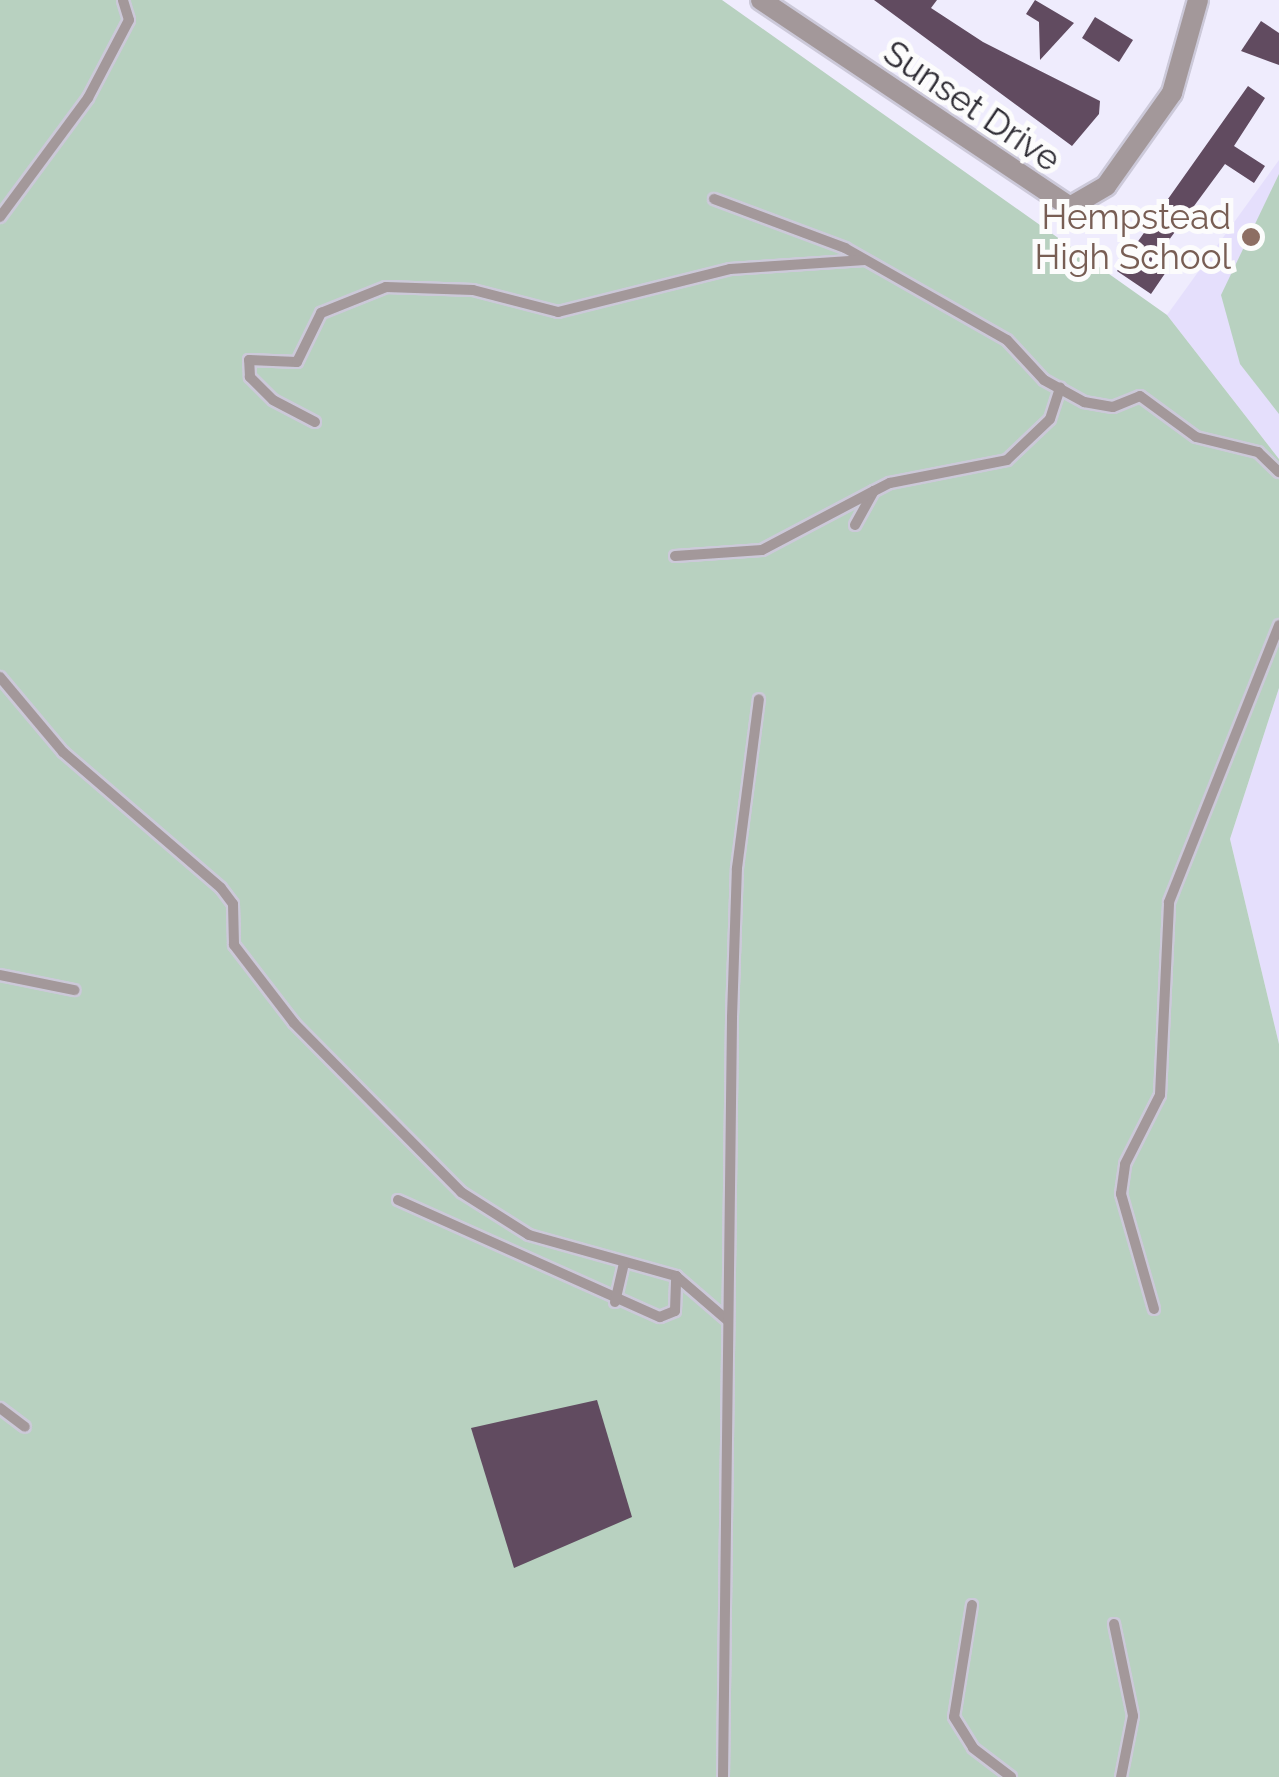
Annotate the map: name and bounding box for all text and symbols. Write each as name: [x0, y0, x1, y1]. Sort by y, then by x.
street label: Sunset Drive: [876, 32, 1068, 180]
place label: Hempstead High School: [1035, 196, 1231, 278]
marker: Hempstead High School: [1240, 226, 1262, 248]

